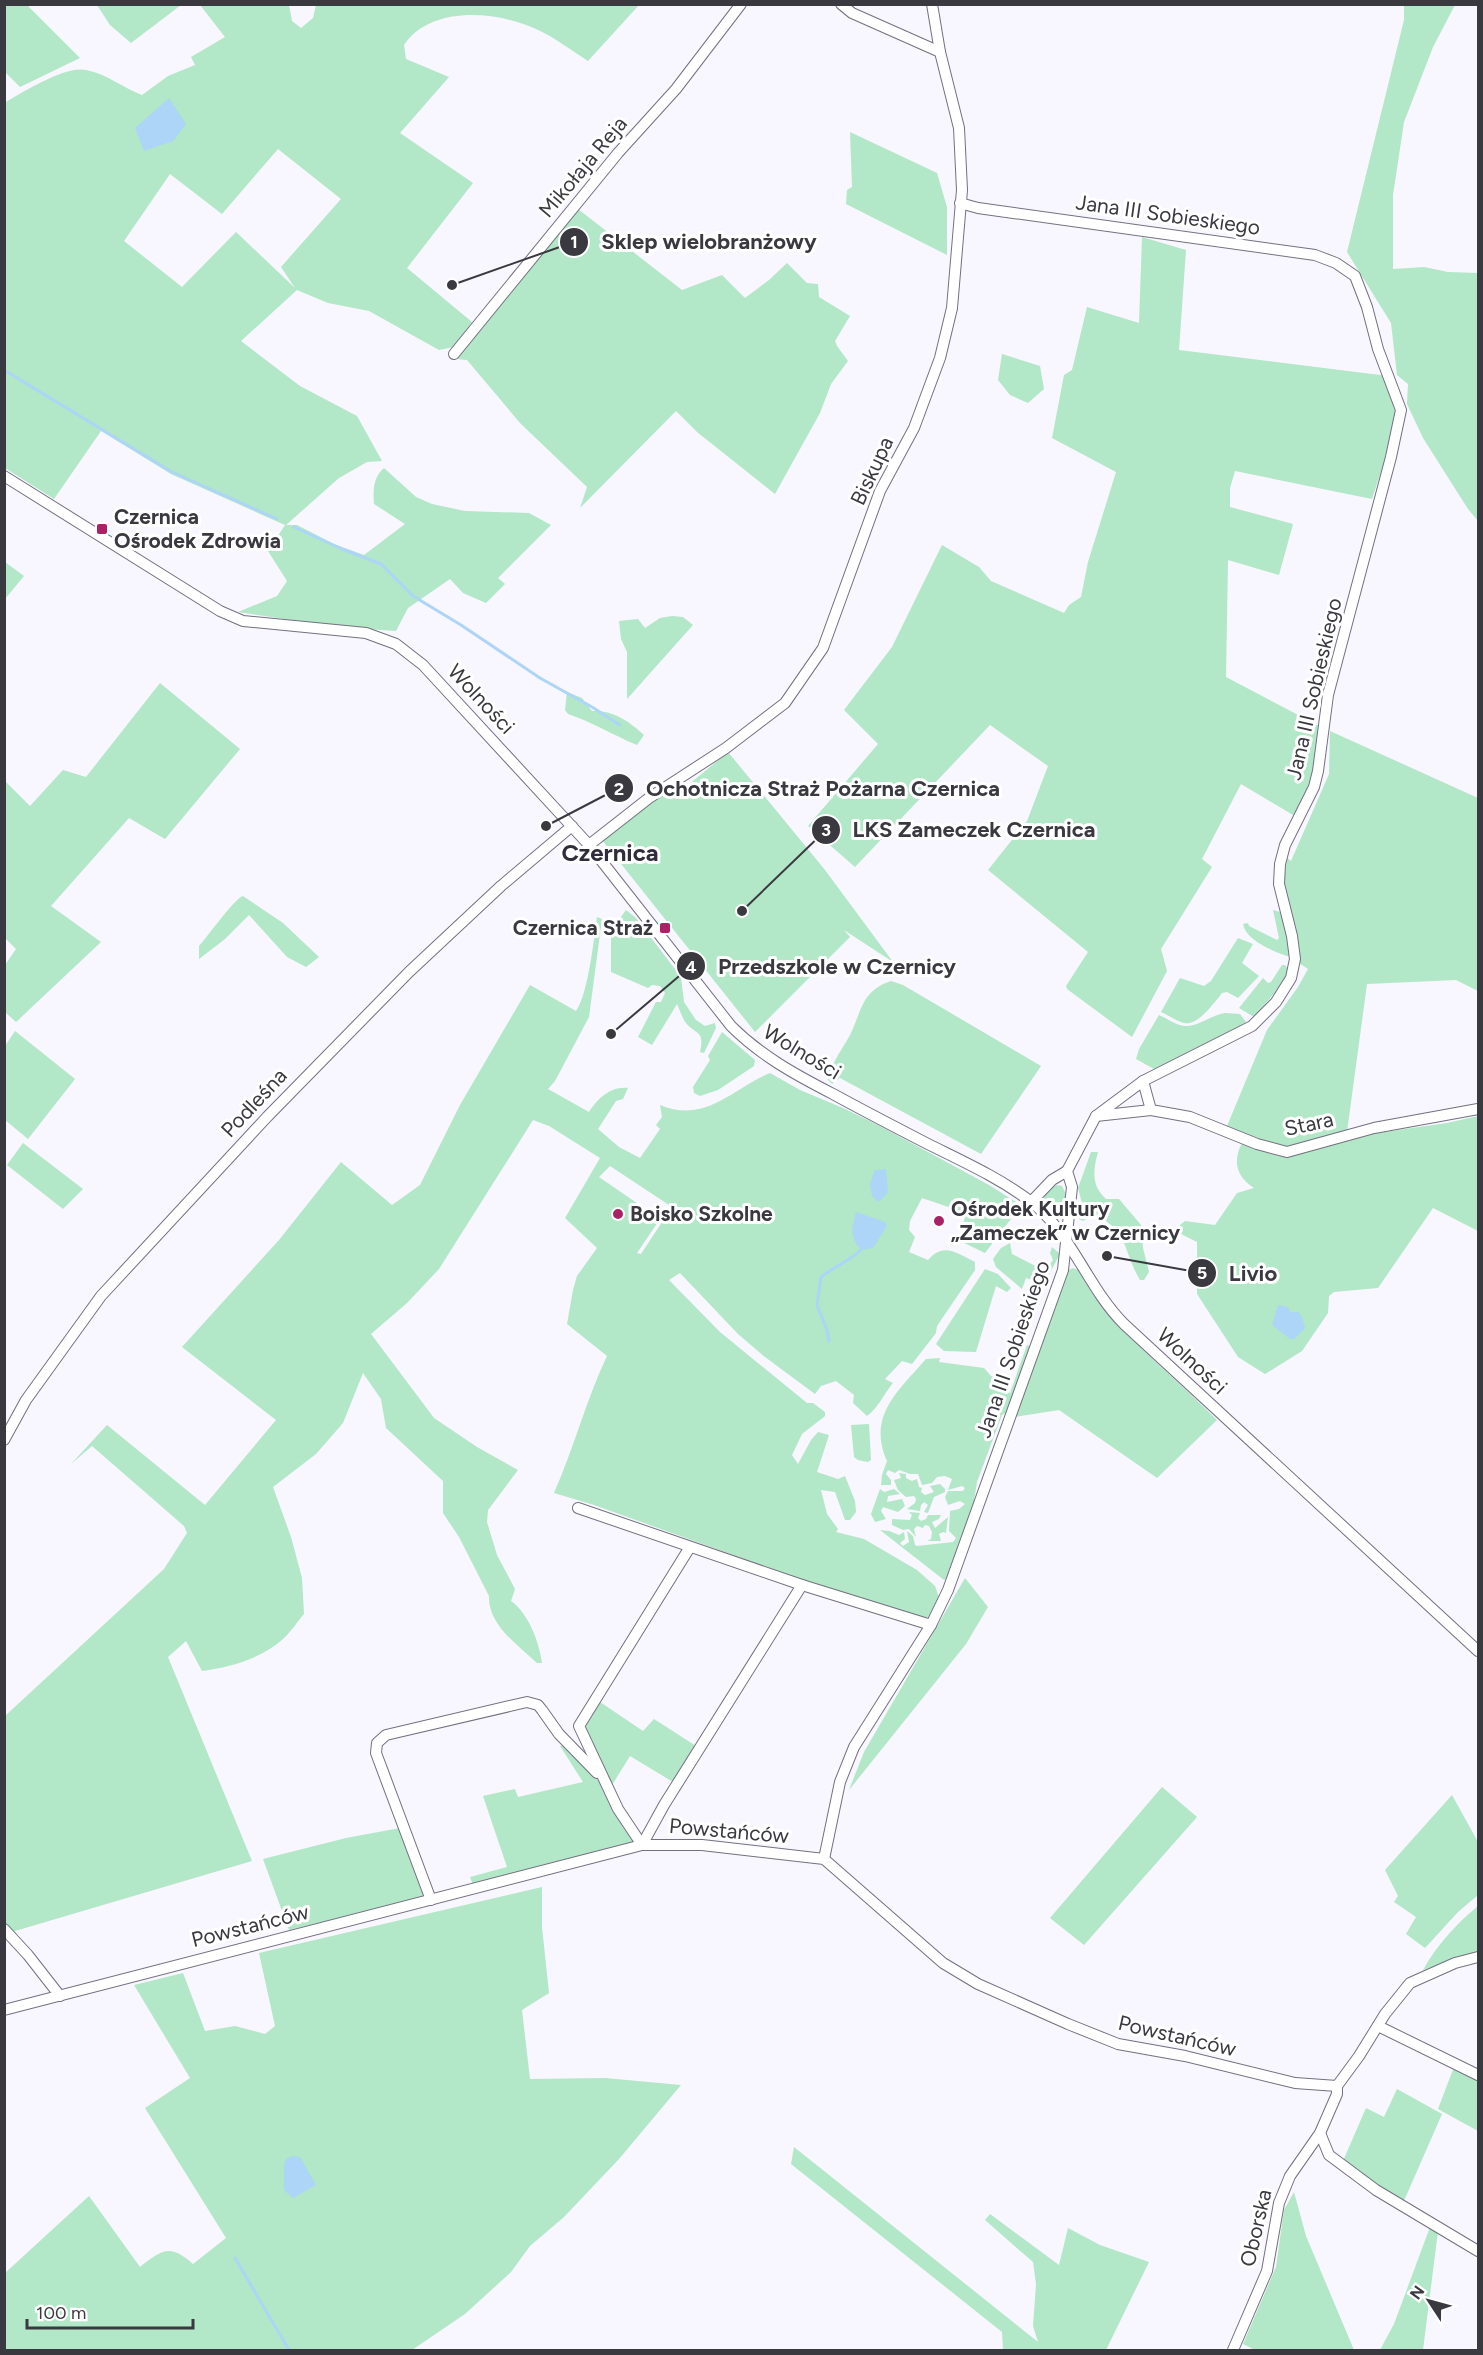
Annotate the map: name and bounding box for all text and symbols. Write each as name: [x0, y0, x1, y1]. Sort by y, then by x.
street label: Mikołaja Reja: [533, 111, 632, 222]
street label: Jana III Sobieskiego: [1074, 189, 1262, 240]
callout: Sklep wielobranżowy: [559, 222, 828, 262]
text: Sklep wielobranżowy: [601, 228, 817, 255]
text: 1: [570, 231, 578, 253]
street label: Biskupa: [845, 433, 898, 509]
place label: Czernica Ośrodek Zdrowia: [114, 504, 281, 553]
marker: Czernica Ośrodek Zdrowia: [95, 522, 109, 536]
street label: Jana III Sobieskiego: [1280, 595, 1347, 782]
street label: Wolności: [443, 659, 520, 739]
callout: Ochotnicza Straż Pożarna Czernica: [604, 768, 1012, 808]
text: Ochotnicza Straż Pożarna Czernica: [646, 775, 1000, 802]
text: 2: [614, 778, 624, 800]
callout: LKS Zameczek Czernica: [811, 810, 1108, 850]
text: LKS Zameczek Czernica: [853, 816, 1095, 843]
text: 3: [821, 819, 831, 841]
district label: Czernica: [561, 838, 659, 867]
place label: Czernica Straż: [513, 915, 653, 940]
marker: Czernica Straż: [658, 921, 672, 935]
callout: Przedszkole w Czernicy: [676, 946, 968, 986]
text: Przedszkole w Czernicy: [718, 953, 956, 980]
text: 4: [685, 956, 697, 978]
street label: Wolności: [759, 1019, 846, 1084]
street label: Podleśna: [216, 1063, 292, 1142]
street label: Stara: [1282, 1106, 1336, 1141]
place label: Ośrodek Kultury „Zameczek” w Czernicy: [951, 1196, 1181, 1245]
place label: Boisko Szkolne: [630, 1201, 773, 1226]
marker: Boisko Szkolne: [611, 1207, 625, 1221]
marker: Ośrodek Kultury „Zameczek” w Czernicy: [932, 1214, 946, 1228]
callout: Livio: [1187, 1253, 1289, 1293]
street label: Jana III Sobieskiego: [970, 1257, 1055, 1441]
text: Livio: [1229, 1260, 1277, 1287]
text: 5: [1197, 1262, 1207, 1284]
street label: Wolności: [1152, 1322, 1232, 1399]
street label: Powstańców: [668, 1813, 791, 1848]
street label: Powstańców: [189, 1899, 312, 1952]
street label: Powstańców: [1116, 2010, 1239, 2061]
street label: Oborska: [1235, 2187, 1277, 2269]
north arrow: [1399, 2271, 1459, 2331]
text: N: [1406, 2282, 1429, 2303]
scale bar: [27, 2292, 194, 2330]
text: 100 m: [36, 2302, 86, 2324]

